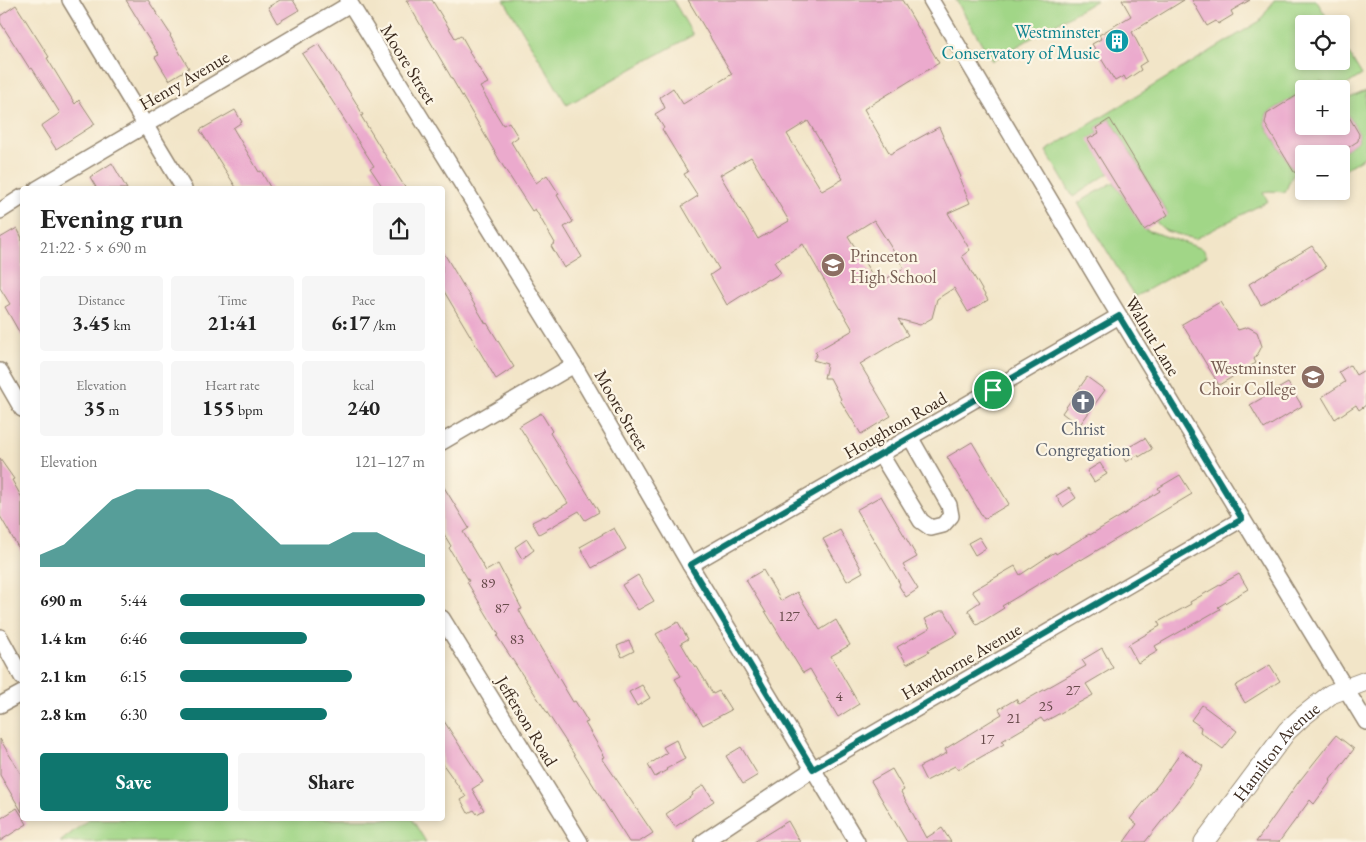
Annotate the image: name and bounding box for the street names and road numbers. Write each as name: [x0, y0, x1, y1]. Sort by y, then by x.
street label: Moore Street: [375, 20, 443, 108]
street label: Henry Avenue: [135, 45, 233, 115]
street label: Walnut Lane: [1120, 292, 1186, 380]
street label: Moore Street: [590, 365, 655, 455]
street label: Houghton Road: [839, 386, 951, 464]
street label: Hawthorne Avenue: [897, 617, 1025, 705]
street label: Jefferson Road: [490, 670, 563, 771]
street label: Hamilton Avenue: [1227, 696, 1324, 806]

